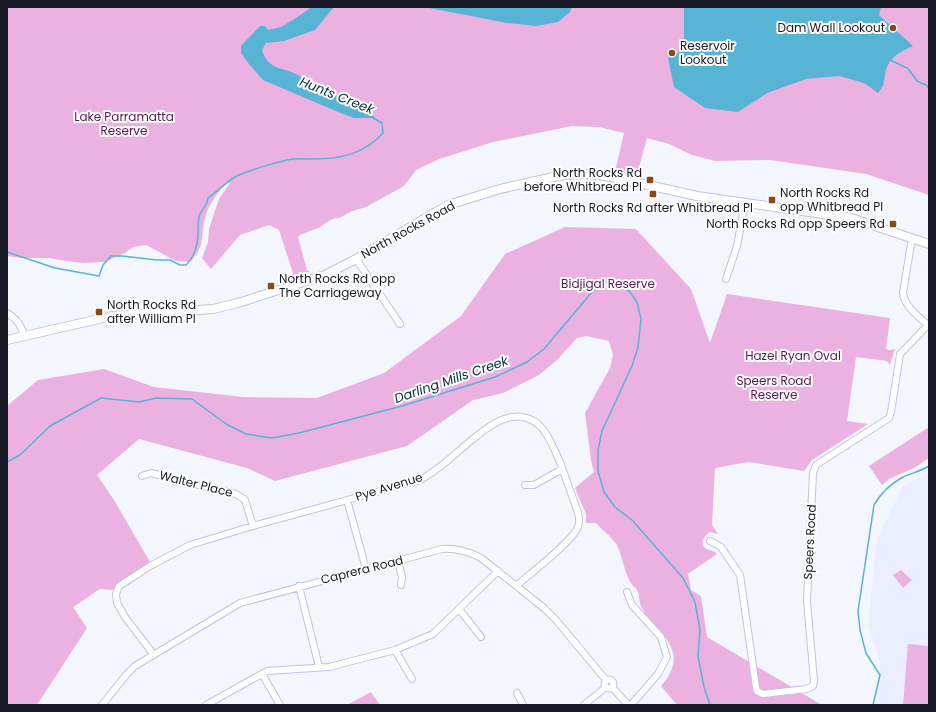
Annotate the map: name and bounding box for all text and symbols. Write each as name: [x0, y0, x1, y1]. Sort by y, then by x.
place label: Dam Wall Lookout: [777, 19, 885, 36]
marker: Dam Wall Lookout: [888, 23, 898, 33]
place label: Reservoir Lookout: [680, 37, 735, 68]
marker: Reservoir Lookout: [667, 48, 677, 58]
water label: Hunts Creek: [297, 72, 378, 120]
park label: Lake Parramatta Reserve: [74, 108, 174, 139]
place label: North Rocks Rd before Whitbread Pl: [524, 164, 642, 195]
marker: North Rocks Rd before Whitbread Pl: [645, 175, 655, 185]
place label: North Rocks Rd opp Whitbread Pl: [780, 184, 883, 215]
marker: North Rocks Rd after Whitbread Pl: [648, 189, 658, 199]
marker: North Rocks Rd opp Whitbread Pl: [767, 195, 777, 205]
street label: North Rocks Road: [358, 197, 458, 262]
place label: North Rocks Rd after Whitbread Pl: [553, 199, 753, 216]
place label: North Rocks Rd opp Speers Rd: [706, 215, 885, 232]
marker: North Rocks Rd opp Speers Rd: [888, 219, 898, 229]
place label: North Rocks Rd opp The Carriageway: [279, 270, 395, 301]
park label: Bidjigal Reserve: [561, 275, 655, 292]
marker: North Rocks Rd opp The Carriageway: [266, 281, 276, 291]
place label: North Rocks Rd after William Pl: [107, 296, 196, 327]
marker: North Rocks Rd after William Pl: [94, 307, 104, 317]
park label: Hazel Ryan Oval: [745, 347, 841, 364]
water label: Darling Mills Creek: [392, 351, 512, 408]
park label: Speers Road Reserve: [736, 372, 812, 403]
street label: Walter Place: [158, 466, 235, 501]
street label: Pye Avenue: [353, 468, 425, 505]
street label: Speers Road: [799, 504, 820, 580]
street label: Caprera Road: [319, 551, 405, 588]

